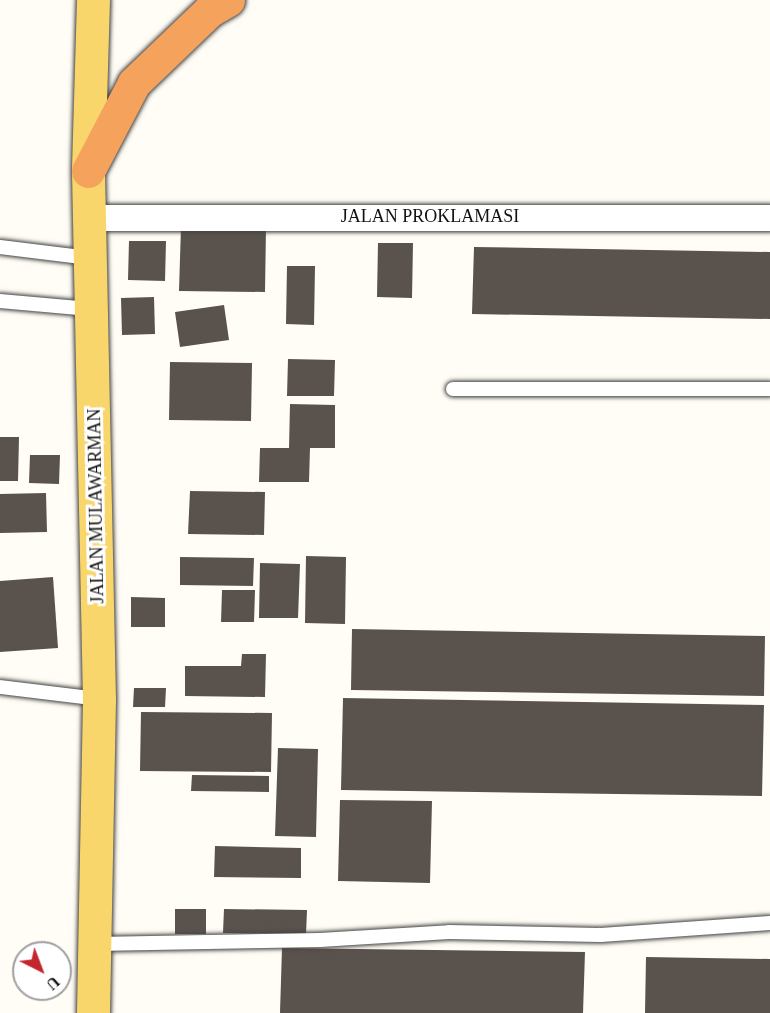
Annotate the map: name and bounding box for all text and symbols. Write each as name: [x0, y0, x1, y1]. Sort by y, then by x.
street label: JALAN PROKLAMASI: [341, 205, 519, 227]
street label: JALAN MULAWARMAN: [83, 408, 109, 604]
north arrow: [12, 941, 72, 1001]
text: U: [43, 973, 63, 993]

